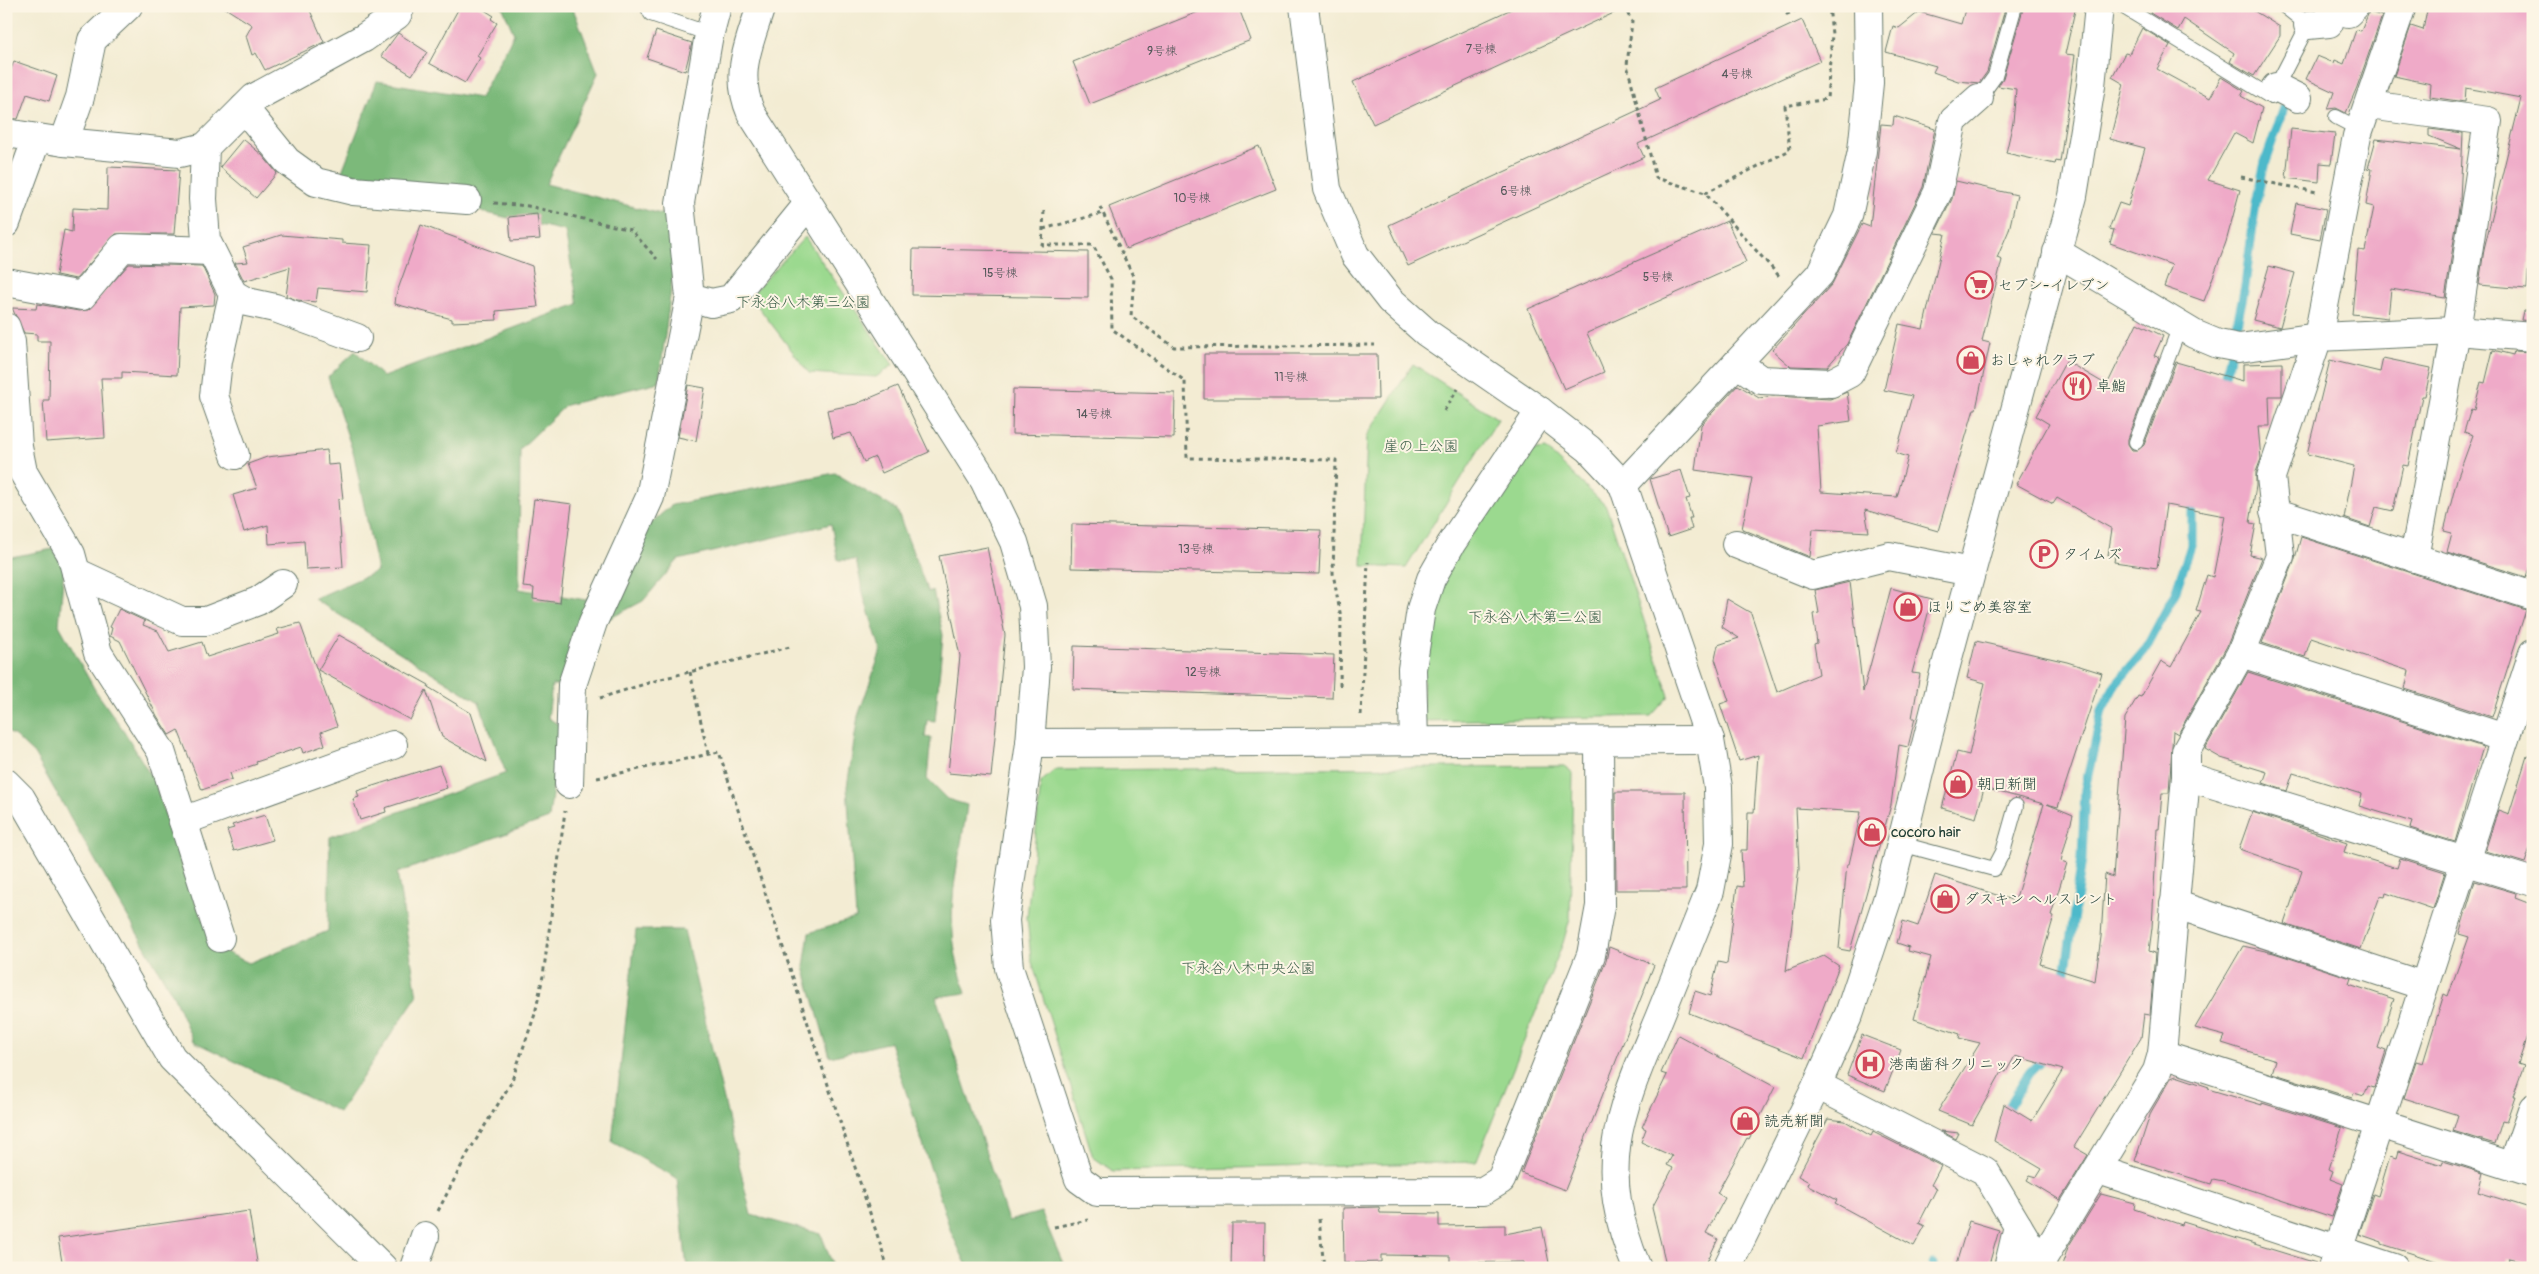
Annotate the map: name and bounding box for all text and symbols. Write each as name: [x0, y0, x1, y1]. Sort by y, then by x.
house number: 7号棟: [1466, 42, 1496, 57]
house number: 9号棟: [1147, 44, 1177, 59]
house number: 4号棟: [1722, 67, 1752, 82]
house number: 6号棟: [1501, 184, 1531, 199]
house number: 10号棟: [1174, 191, 1210, 206]
house number: 15号棟: [982, 266, 1018, 281]
house number: 5号棟: [1643, 270, 1673, 285]
supermarket icon: セブン-イレブン: [1964, 270, 1994, 300]
place label: セブン-イレブン: [1998, 276, 2109, 295]
park label: 下永谷八木第三公園: [735, 293, 871, 312]
shop icon: おしゃれクラブ: [1956, 345, 1986, 375]
place label: おしゃれクラブ: [1990, 351, 2095, 370]
house number: 11号棟: [1274, 370, 1308, 385]
restaurant icon: 卓鮨: [2062, 371, 2092, 401]
place label: 卓鮨: [2096, 377, 2126, 396]
house number: 14号棟: [1076, 407, 1112, 422]
park label: 崖の上公園: [1383, 437, 1459, 456]
parking icon: タイムズ: [2029, 539, 2059, 569]
house number: 13号棟: [1178, 542, 1214, 557]
place label: タイムズ: [2063, 545, 2122, 564]
shop icon: ほりごめ美容室: [1893, 592, 1923, 622]
place label: ほりごめ美容室: [1927, 598, 2032, 617]
park label: 下永谷八木第二公園: [1467, 608, 1603, 627]
house number: 12号棟: [1185, 665, 1221, 680]
shop icon: 朝日新聞: [1943, 769, 1973, 799]
place label: 朝日新聞: [1977, 775, 2037, 794]
shop icon: cocoro hair: [1857, 817, 1887, 847]
place label: cocoro hair: [1891, 823, 1961, 842]
shop icon: ダスキン ヘルスレント: [1930, 884, 1960, 914]
place label: ダスキン ヘルスレント: [1964, 890, 2118, 909]
park label: 下永谷八木中央公園: [1180, 959, 1316, 978]
hospital icon: 港南歯科クリニック: [1855, 1049, 1885, 1079]
place label: 港南歯科クリニック: [1889, 1055, 2024, 1074]
shop icon: 読売新聞: [1730, 1106, 1760, 1136]
place label: 読売新聞: [1764, 1112, 1824, 1131]

